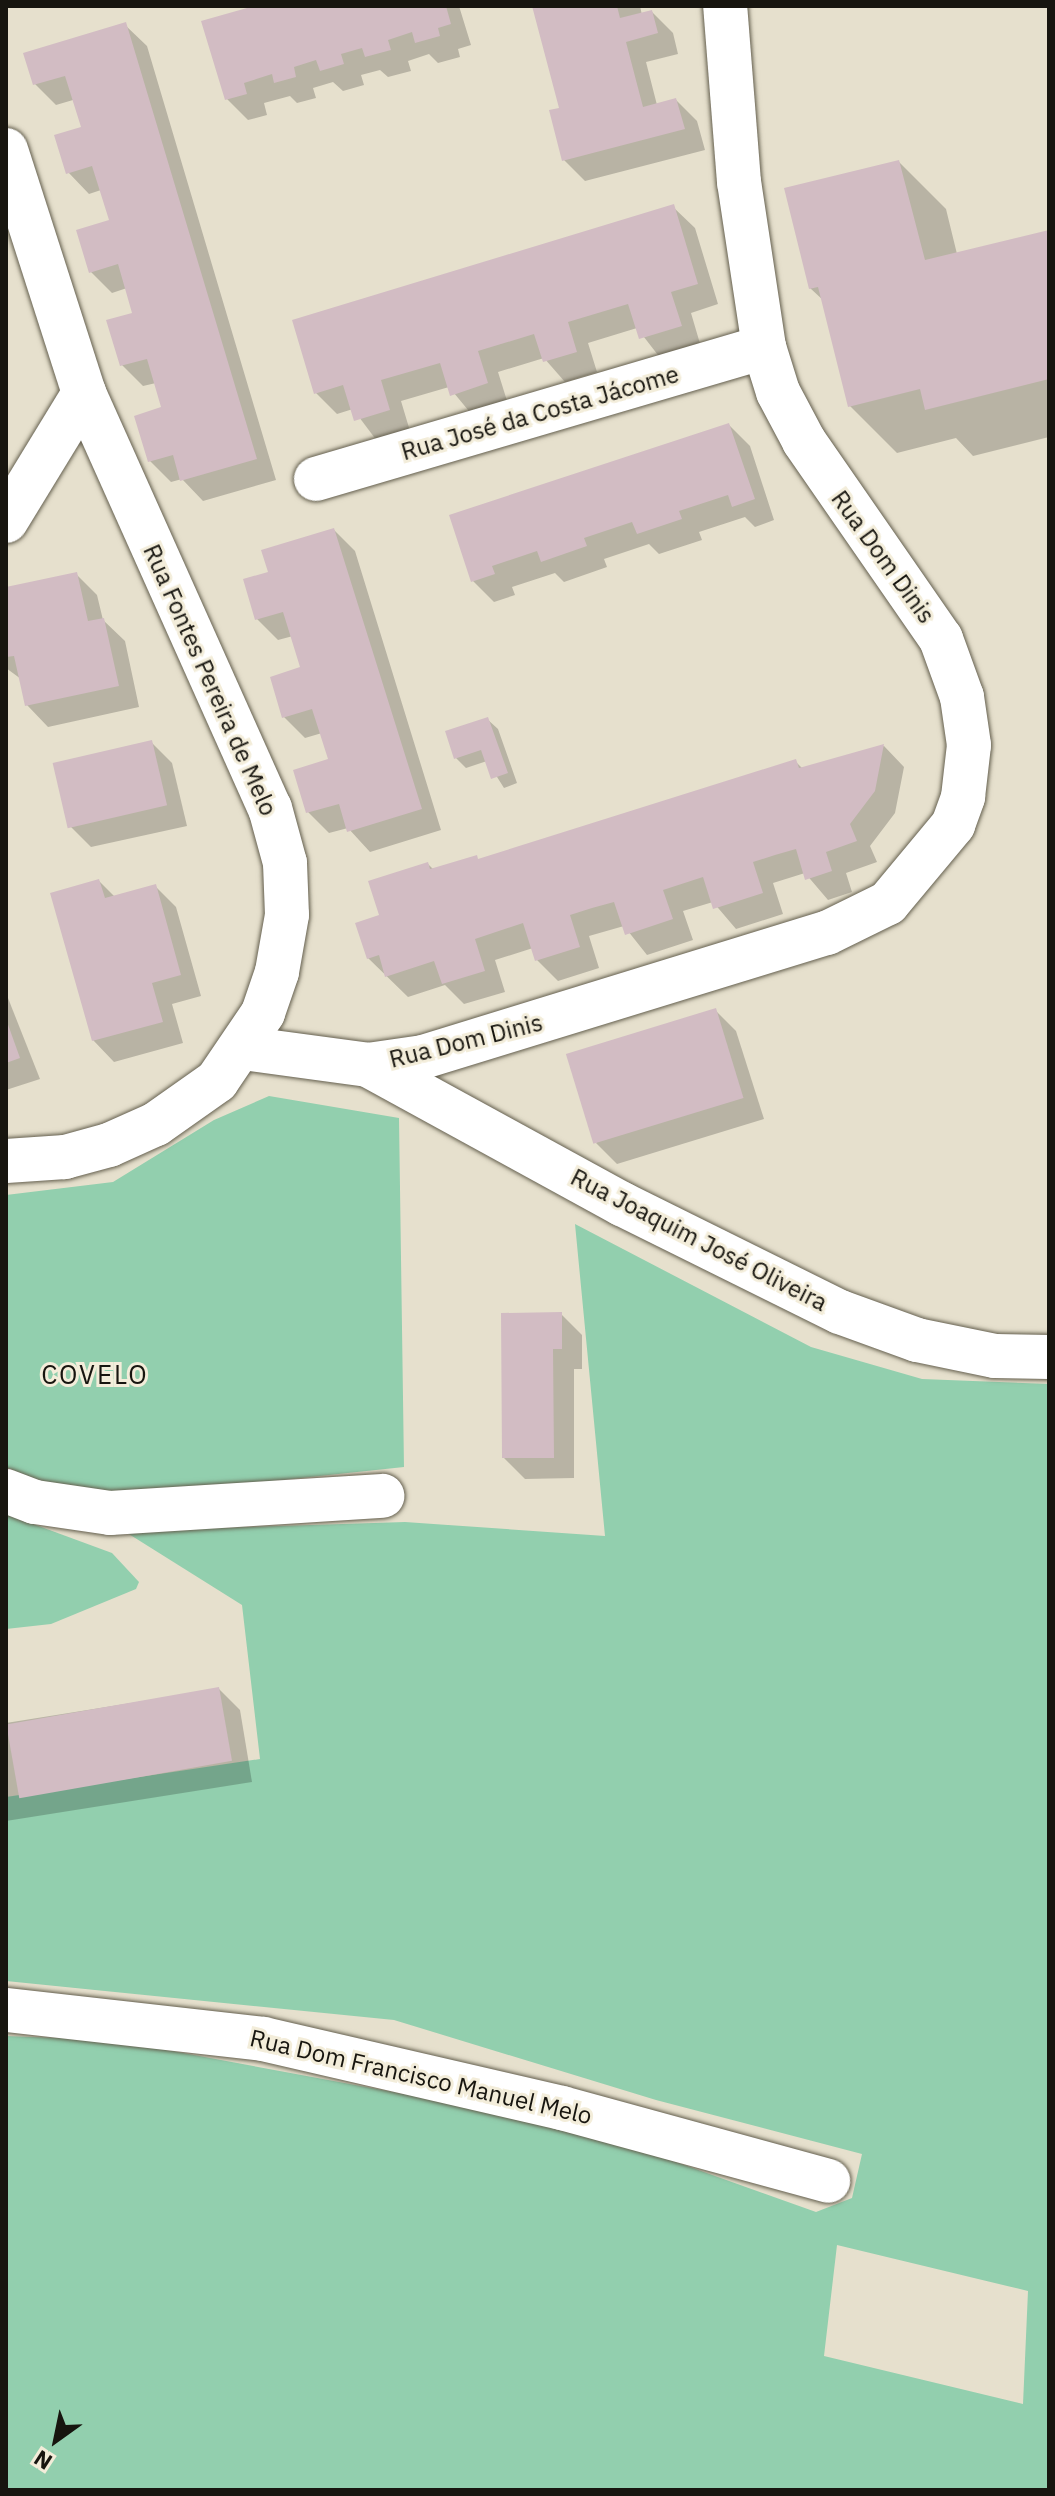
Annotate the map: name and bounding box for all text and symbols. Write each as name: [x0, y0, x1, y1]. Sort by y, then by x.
street label: Rua José da Costa Jácome: [398, 360, 682, 466]
street label: Rua Dom Dinis: [825, 485, 941, 629]
street label: Rua Fontes Pereira de Melo: [137, 540, 283, 820]
street label: Rua Dom Dinis: [386, 1008, 546, 1074]
street label: Rua Joaquim José Oliveira: [566, 1163, 832, 1317]
district label: COVELO: [41, 1359, 149, 1391]
street label: Rua Dom Francisco Manuel Melo: [247, 2024, 595, 2130]
north arrow: [16, 2400, 96, 2480]
text: N: [28, 2444, 57, 2477]

